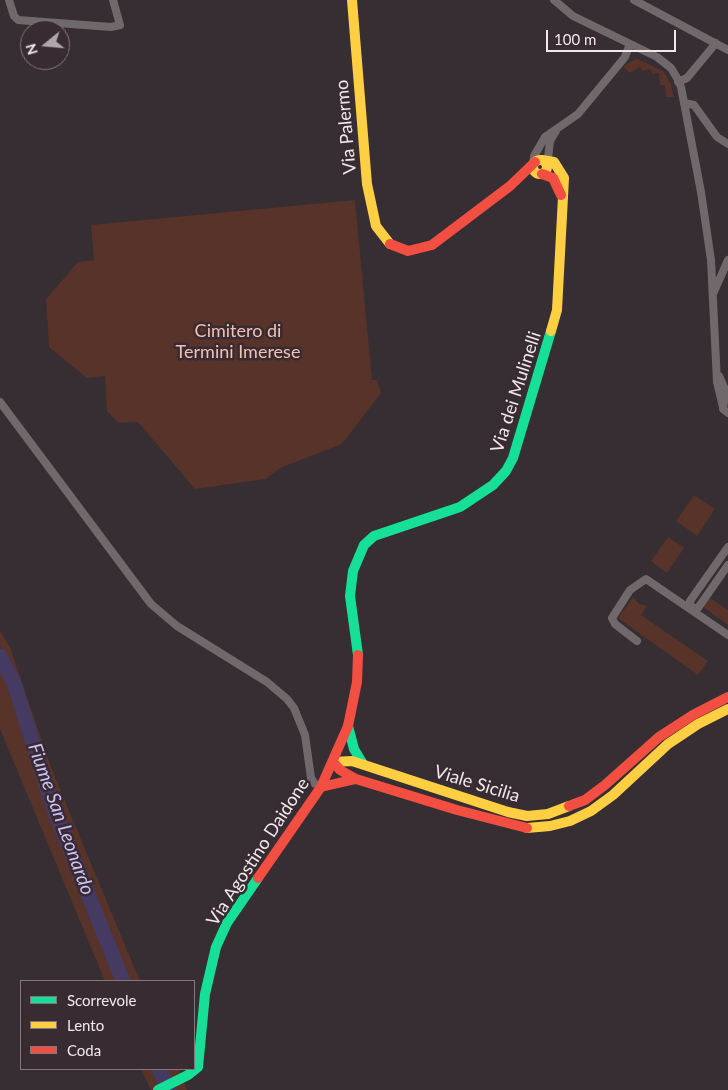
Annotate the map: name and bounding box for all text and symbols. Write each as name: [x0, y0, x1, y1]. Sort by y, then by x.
north arrow: [20, 20, 70, 70]
scale bar: [548, 20, 678, 52]
text: 100 m: [554, 30, 596, 48]
text: N: [21, 42, 41, 57]
street label: Via Palermo: [331, 79, 361, 175]
park label: Cimitero di Termini Imerese: [176, 320, 300, 362]
street label: Via dei Mulinelli: [486, 329, 546, 455]
water label: Fiume San Leonardo: [23, 740, 99, 898]
street label: Viale Sicilia: [432, 761, 522, 807]
street label: Via Agostino Daidone: [202, 774, 314, 930]
legend: [20, 980, 195, 1070]
text: Scorrevole: [67, 991, 137, 1009]
text: Lento: [67, 1016, 104, 1034]
text: Coda: [67, 1041, 101, 1059]

